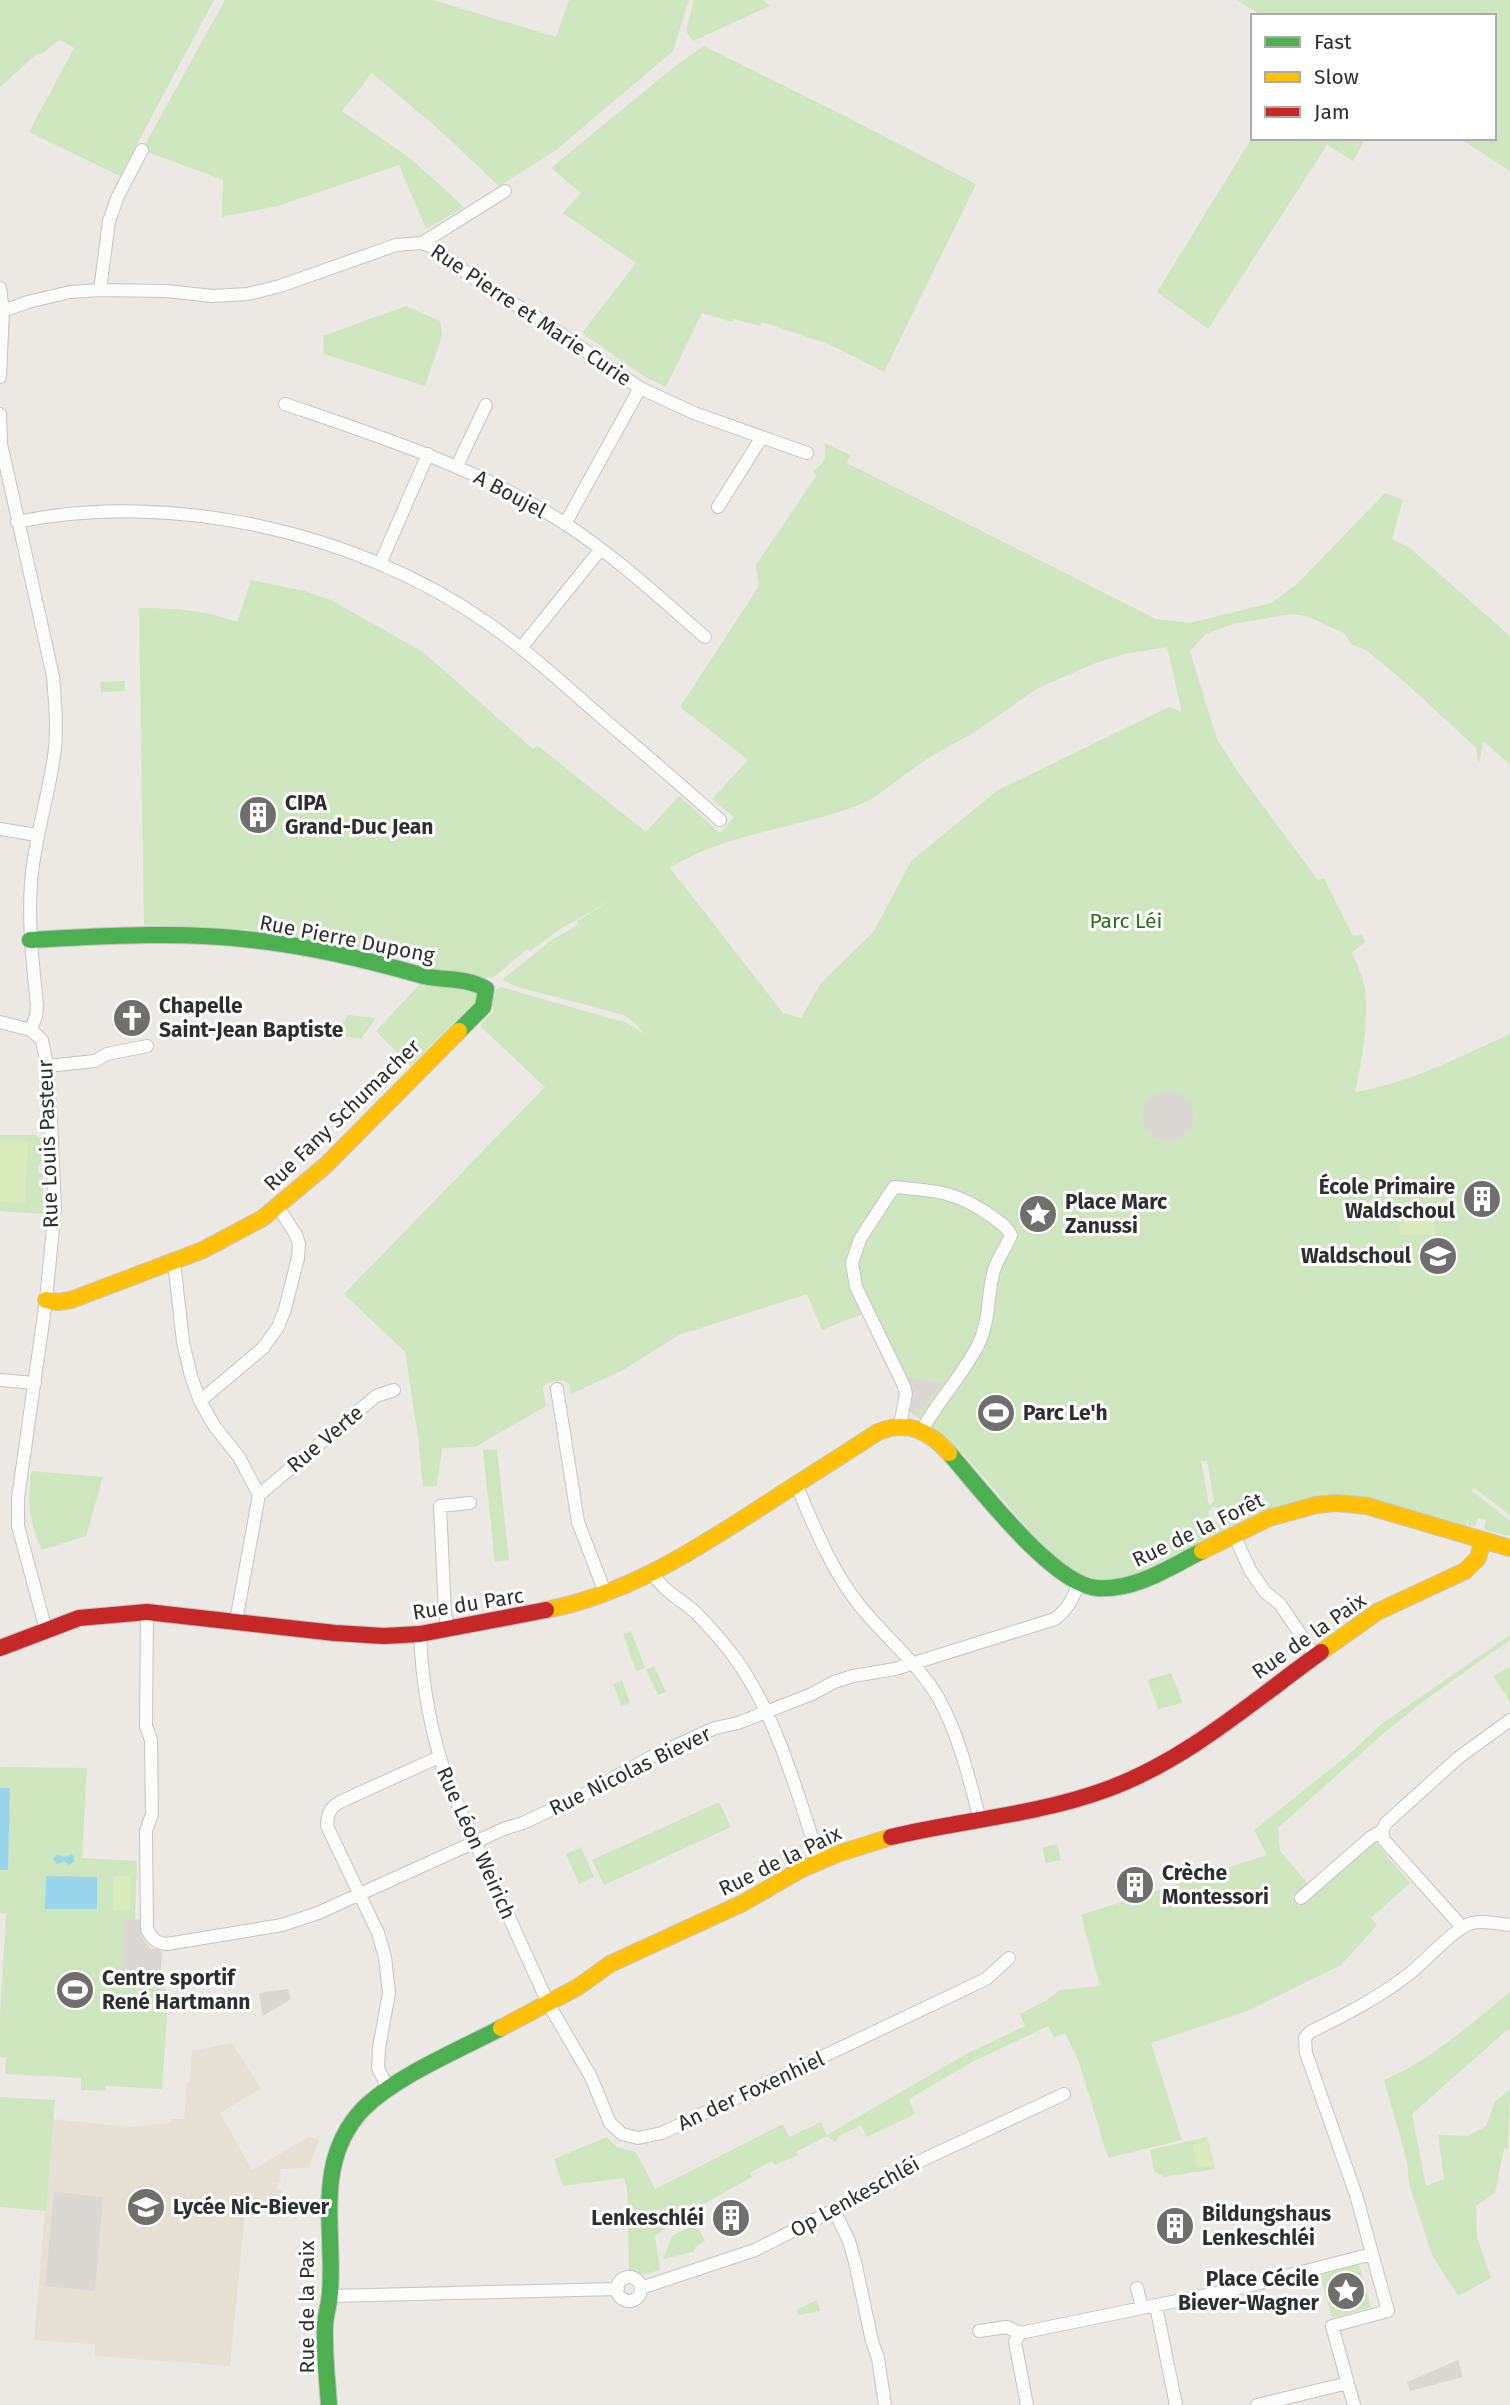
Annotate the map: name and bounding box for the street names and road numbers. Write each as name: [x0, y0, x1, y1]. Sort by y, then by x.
street label: Rue Pierre et Marie Curie: [426, 238, 636, 392]
street label: A Boujel: [469, 464, 551, 524]
street label: Rue Pierre Dupong: [257, 909, 437, 969]
street label: Rue Fany Schumacher: [258, 1033, 426, 1197]
street label: Rue Louis Pasteur: [32, 1059, 64, 1229]
street label: Rue Verte: [282, 1400, 368, 1478]
street label: Rue de la Forêt: [1128, 1487, 1268, 1573]
street label: Rue du Parc: [411, 1582, 525, 1626]
street label: Rue de la Paix: [1247, 1587, 1372, 1685]
street label: Rue Nicolas Biever: [545, 1721, 715, 1821]
street label: Rue Léon Weirich: [431, 1763, 521, 1923]
street label: Rue de la Paix: [714, 1820, 846, 1902]
street label: An der Foxenhiel: [674, 2046, 828, 2136]
street label: Op Lenkeschléi: [786, 2151, 924, 2243]
street label: Rue de la Paix: [294, 2240, 320, 2374]

